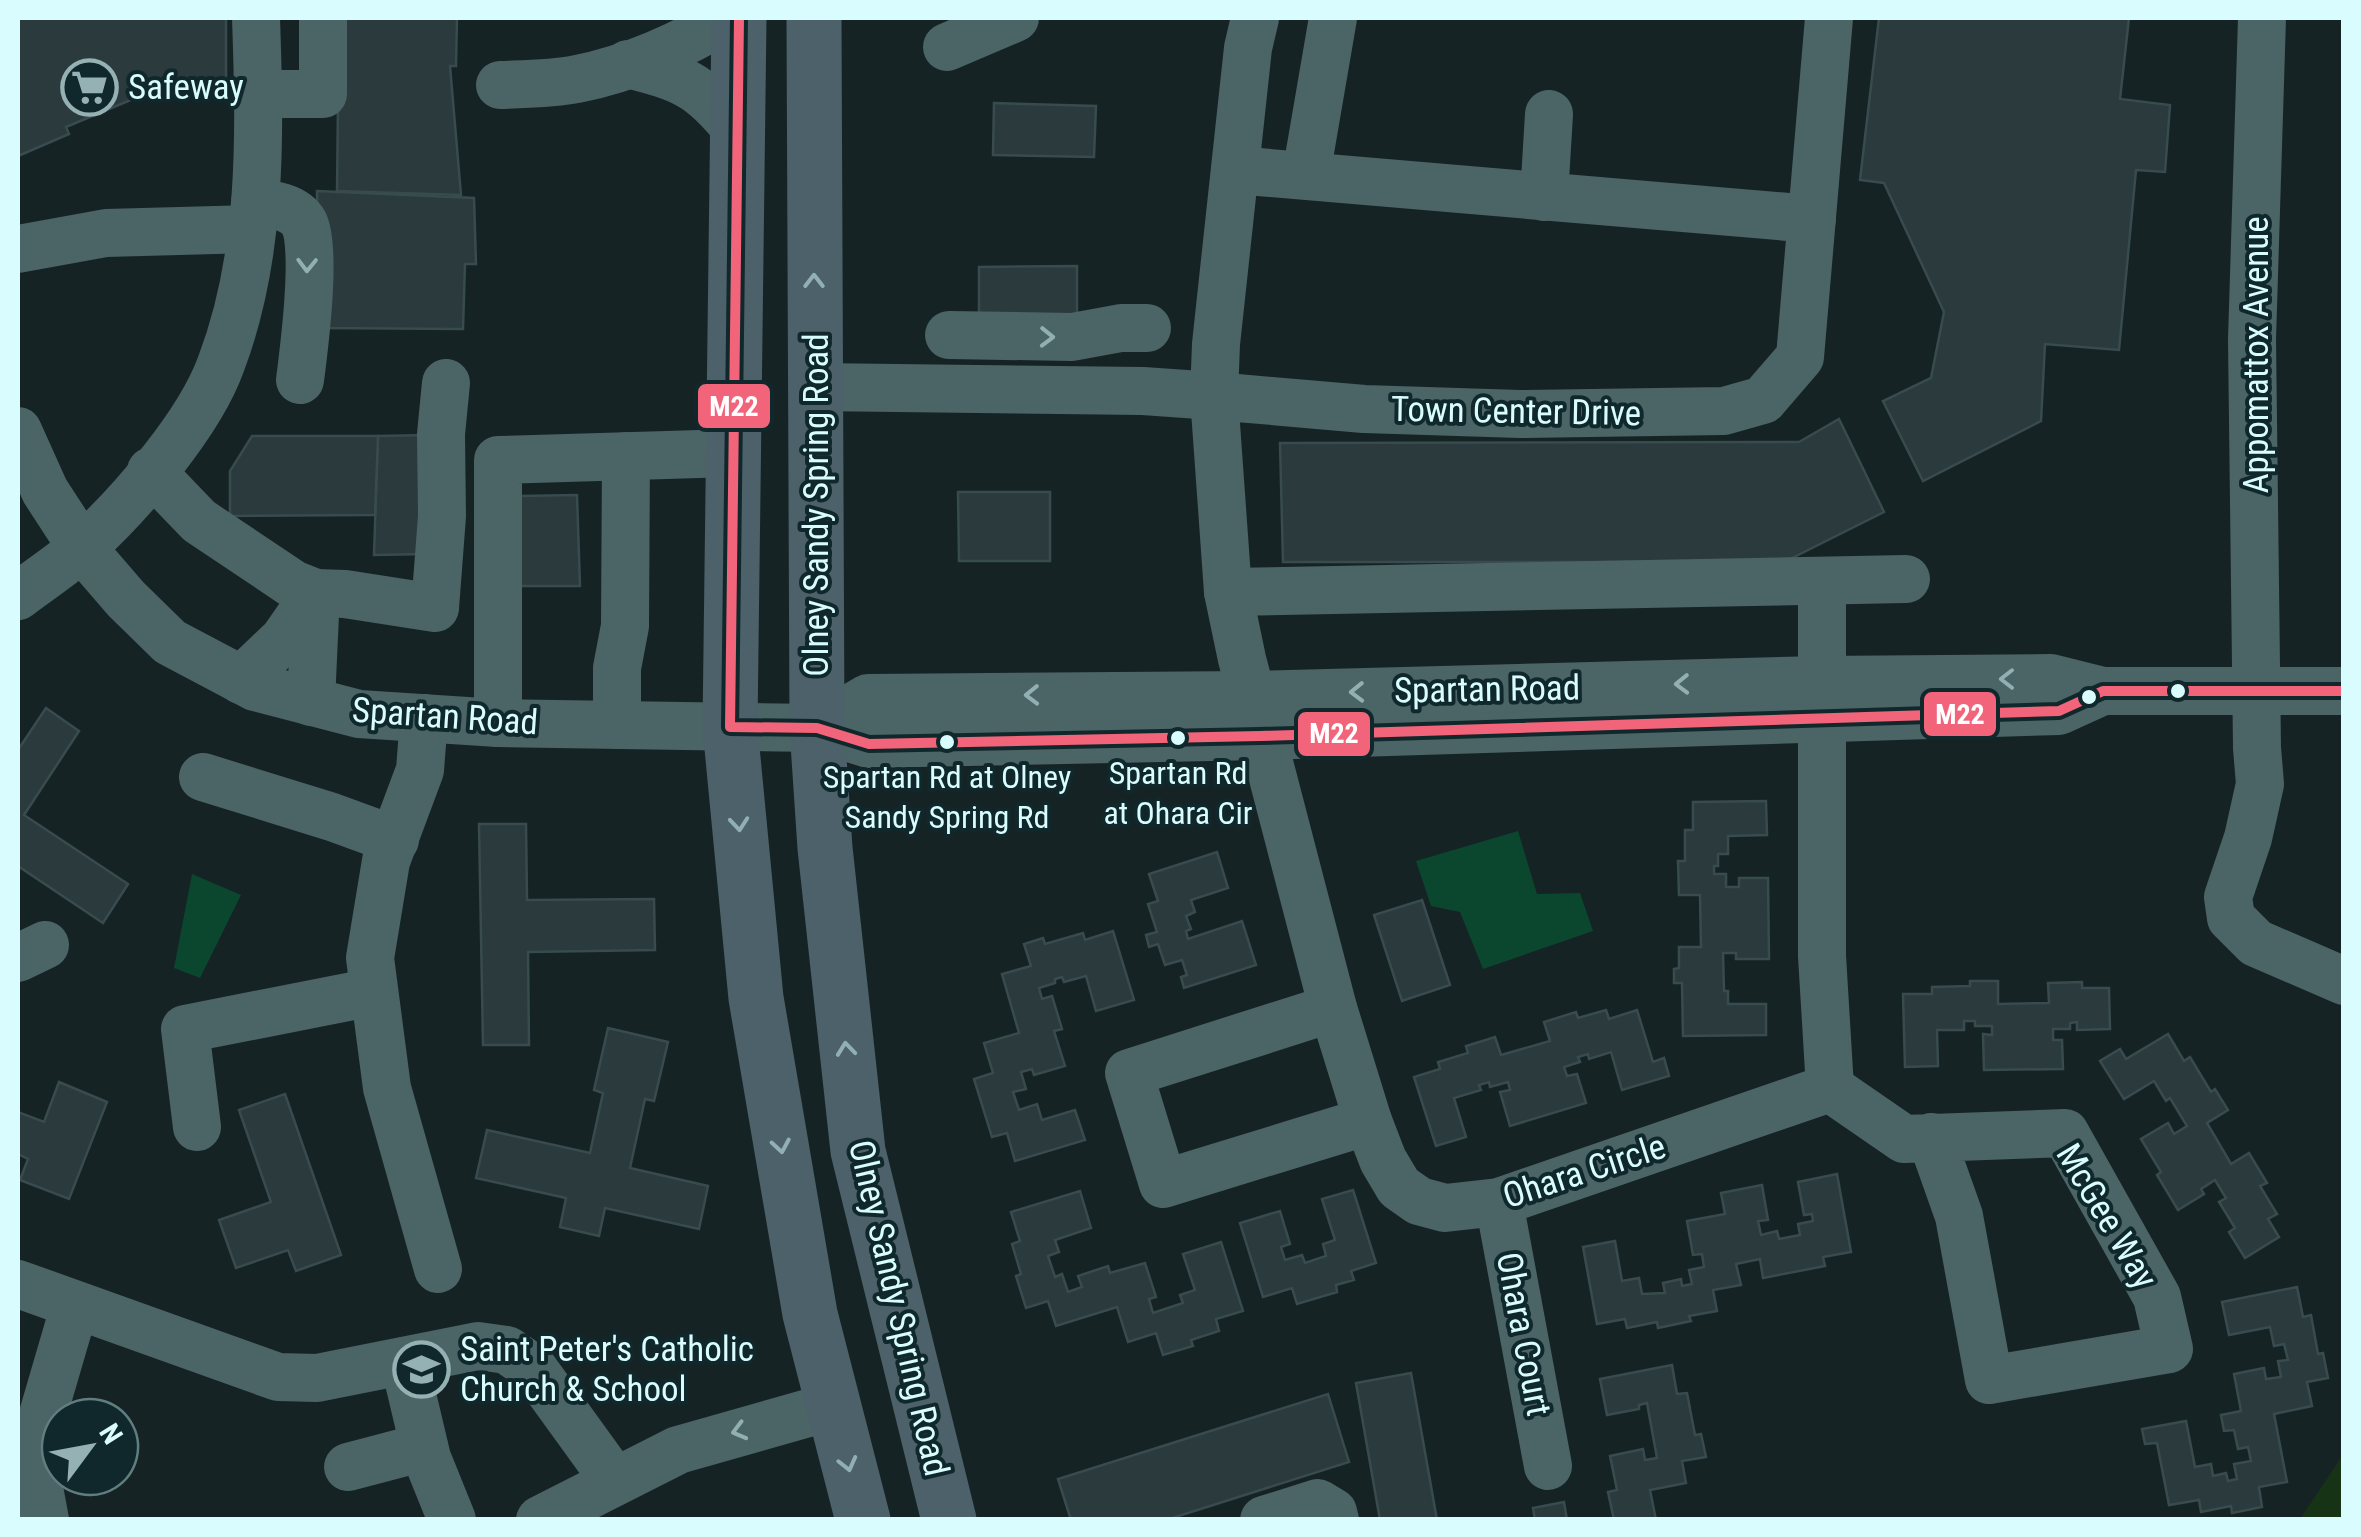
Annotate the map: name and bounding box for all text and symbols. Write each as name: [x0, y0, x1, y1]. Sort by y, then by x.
supermarket icon: Safeway: [59, 57, 119, 117]
place label: Safeway: [128, 67, 244, 108]
street label: Appomattox Avenue: [2236, 216, 2277, 494]
one-way arrow: [297, 258, 318, 274]
one-way arrow: [803, 272, 825, 288]
one-way arrow: [1039, 326, 1055, 347]
street label: Olney Sandy Spring Road: [796, 333, 837, 677]
line badge: M22: [696, 382, 772, 430]
street label: Town Center Drive: [1390, 389, 1641, 434]
text: M22: [709, 390, 759, 423]
street label: Spartan Road: [1394, 667, 1580, 712]
one-way arrow: [1998, 668, 2014, 689]
one-way arrow: [1673, 673, 1689, 694]
one-way arrow: [1348, 681, 1364, 702]
unlabelled marker: [2168, 681, 2188, 701]
one-way arrow: [1024, 684, 1040, 705]
unlabelled marker: [2079, 687, 2099, 707]
street label: Spartan Road: [351, 690, 539, 743]
line badge: M22: [1922, 690, 1998, 738]
text: M22: [1935, 698, 1985, 731]
line badge: M22: [1296, 710, 1372, 758]
text: M22: [1309, 717, 1359, 750]
marker: Spartan Rd at Ohara Cir: [1168, 728, 1188, 748]
marker: Spartan Rd at Olney Sandy Spring Rd: [937, 732, 957, 752]
place label: Spartan Rd at Ohara Cir: [1103, 754, 1253, 832]
place label: Spartan Rd at Olney Sandy Spring Rd: [823, 758, 1071, 836]
one-way arrow: [728, 817, 750, 833]
one-way arrow: [836, 1040, 858, 1056]
street label: Ohara Circle: [1498, 1126, 1671, 1217]
street label: Olney Sandy Spring Road: [840, 1136, 957, 1480]
street label: McGee Way: [2047, 1137, 2166, 1296]
one-way arrow: [770, 1138, 791, 1155]
street label: Ohara Court: [1488, 1249, 1559, 1419]
place label: Saint Peter's Catholic Church & School: [460, 1329, 754, 1410]
school or university icon: Saint Peter's Catholic Church & School: [391, 1339, 451, 1399]
north arrow: [40, 1397, 140, 1497]
text: N: [92, 1418, 129, 1450]
one-way arrow: [731, 1419, 748, 1440]
one-way arrow: [836, 1455, 857, 1472]

